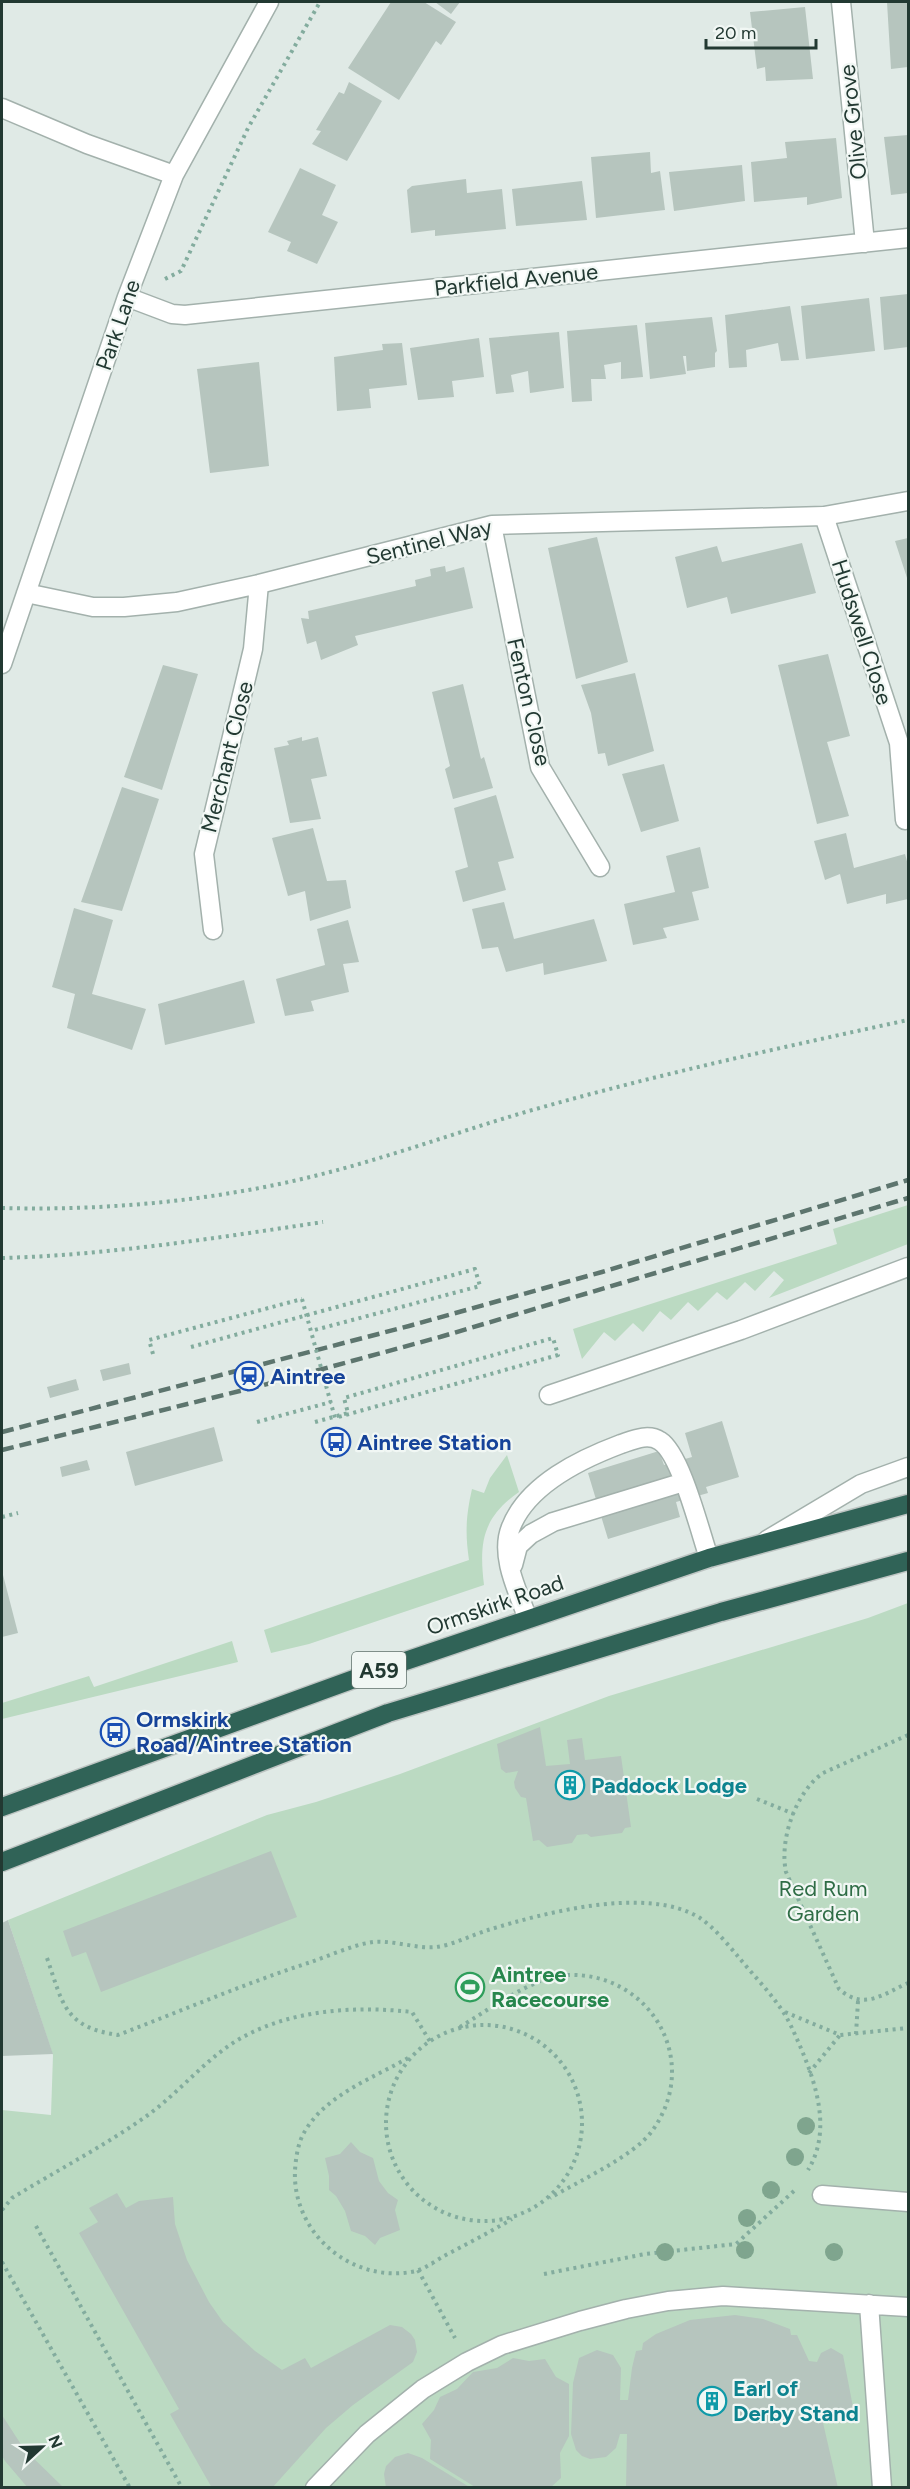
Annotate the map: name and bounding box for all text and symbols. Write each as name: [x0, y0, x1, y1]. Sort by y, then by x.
scale bar: [706, 12, 816, 50]
text: 20 m: [715, 22, 756, 44]
street label: Olive Grove: [834, 63, 872, 181]
street label: Parkfield Avenue: [433, 258, 599, 302]
street label: Park Lane: [90, 276, 146, 374]
street label: Sentinel Way: [363, 513, 495, 571]
street label: Hudswell Close: [826, 556, 898, 708]
street label: Fenton Close: [501, 635, 557, 769]
street label: Merchant Close: [195, 678, 259, 836]
station icon: Aintree: [233, 1360, 265, 1392]
place label: Aintree: [270, 1363, 346, 1390]
bus stop icon: Aintree Station: [320, 1426, 352, 1458]
place label: Aintree Station: [357, 1429, 511, 1456]
street label: Ormskirk Road: [423, 1569, 567, 1641]
road number: A59: [352, 1652, 406, 1688]
place label: Ormskirk Road/Aintree Station: [136, 1706, 352, 1758]
bus stop icon: Ormskirk Road/Aintree Station: [99, 1716, 131, 1748]
building icon: Paddock Lodge: [554, 1769, 586, 1801]
place label: Paddock Lodge: [591, 1772, 747, 1799]
park label: Red Rum Garden: [779, 1875, 867, 1927]
place label: Aintree Racecourse: [491, 1961, 609, 2013]
sports icon: Aintree Racecourse: [454, 1971, 486, 2003]
place label: Earl of Derby Stand: [733, 2375, 859, 2427]
building icon: Earl of Derby Stand: [696, 2385, 728, 2417]
north arrow: [12, 2417, 72, 2477]
text: N: [44, 2432, 67, 2451]

